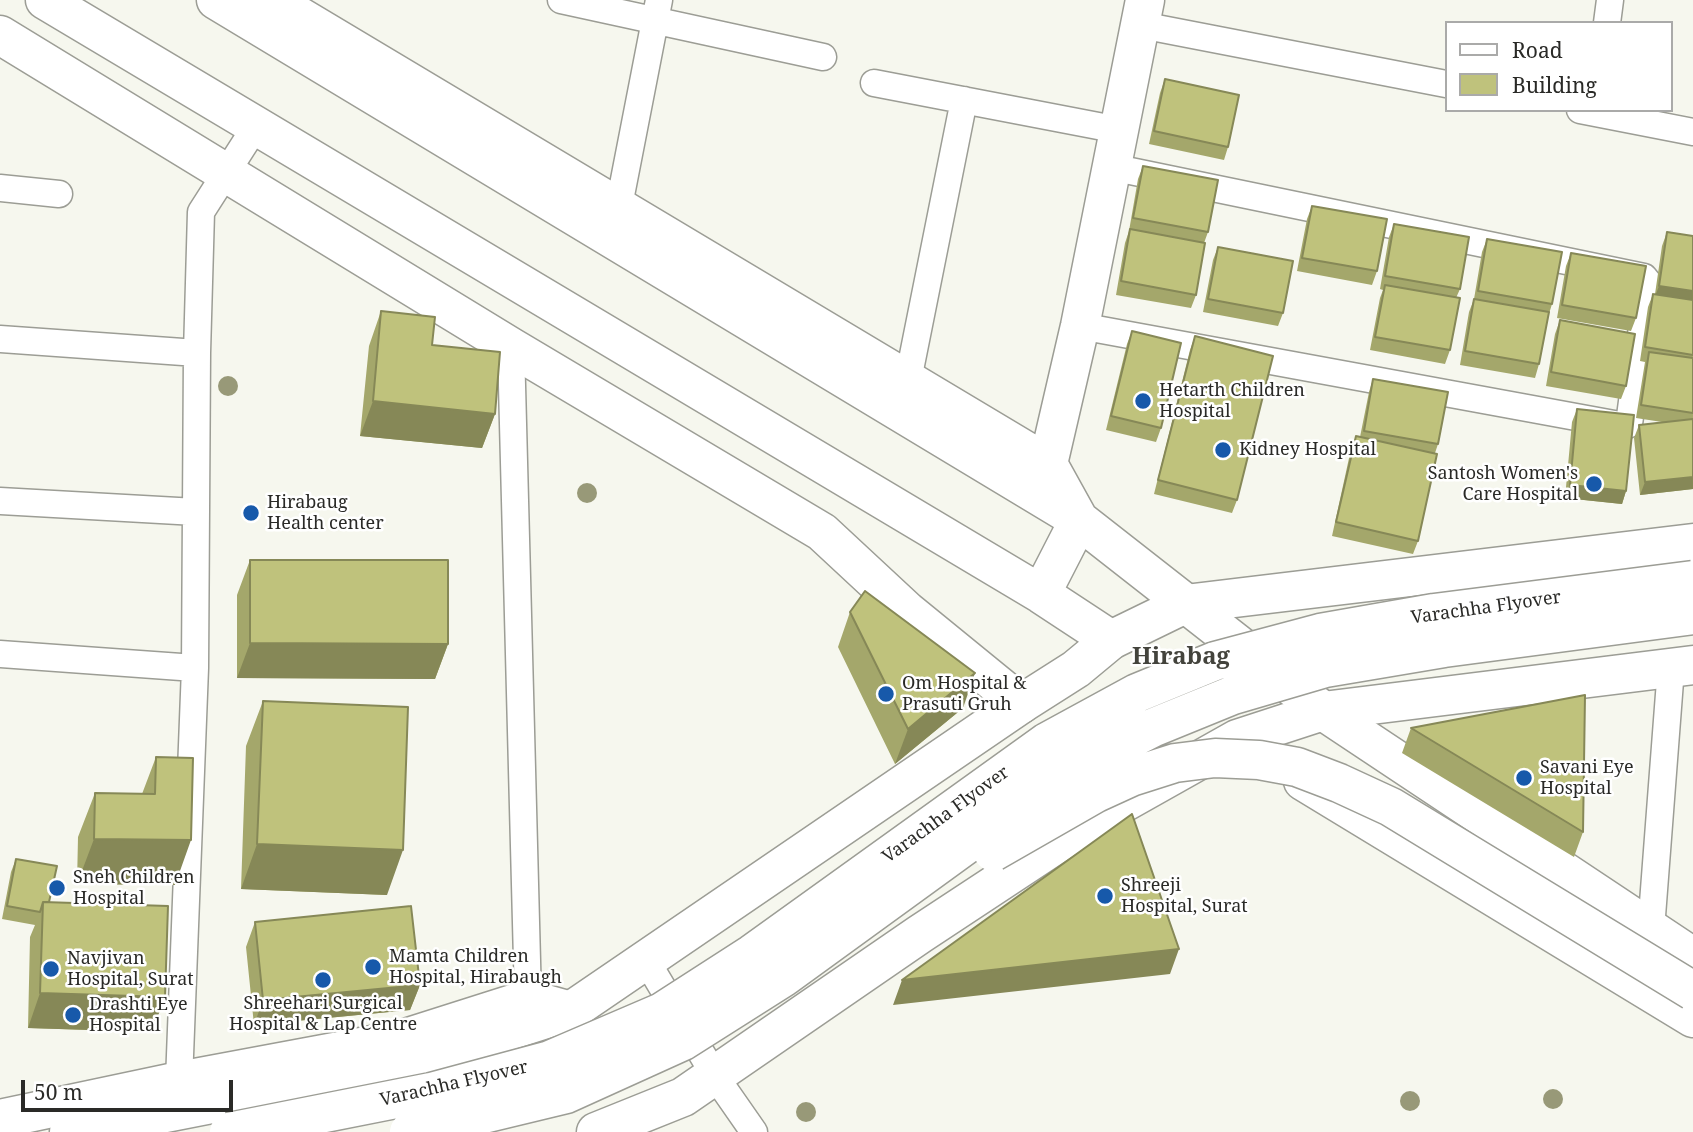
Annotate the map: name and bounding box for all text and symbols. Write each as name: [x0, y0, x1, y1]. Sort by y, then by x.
legend: [1444, 21, 1672, 112]
text: Road: [1512, 36, 1563, 64]
text: Building: [1512, 71, 1597, 99]
place label: Hetarth Children Hospital: [1159, 380, 1305, 422]
marker: Hetarth Children Hospital: [1133, 391, 1153, 411]
place label: Kidney Hospital: [1239, 439, 1376, 461]
marker: Kidney Hospital: [1213, 440, 1233, 460]
place label: Santosh Women's Care Hospital: [1428, 463, 1578, 505]
marker: Santosh Women's Care Hospital: [1584, 474, 1604, 494]
place label: Hirabaug Health center: [267, 492, 384, 534]
marker: Hirabaug Health center: [241, 503, 261, 523]
street label: Varachha Flyover: [1410, 587, 1562, 629]
district label: Hirabag: [1132, 643, 1230, 671]
place label: Om Hospital & Prasuti Gruh: [902, 673, 1027, 716]
marker: Om Hospital & Prasuti Gruh: [876, 684, 896, 704]
place label: Savani Eye Hospital: [1540, 757, 1634, 800]
street label: Varachha Flyover: [878, 762, 1014, 868]
marker: Savani Eye Hospital: [1514, 768, 1534, 788]
place label: Sneh Children Hospital: [73, 867, 195, 910]
place label: Shreeji Hospital, Surat: [1121, 875, 1248, 917]
marker: Sneh Children Hospital: [47, 878, 67, 898]
marker: Shreeji Hospital, Surat: [1095, 886, 1115, 906]
place label: Mamta Children Hospital, Hirabaugh: [389, 946, 562, 988]
place label: Navjivan Hospital, Surat: [67, 948, 194, 990]
marker: Mamta Children Hospital, Hirabaugh: [363, 957, 383, 977]
marker: Navjivan Hospital, Surat: [41, 959, 61, 979]
marker: Shreehari Surgical Hospital & Lap Centre: [313, 970, 333, 990]
place label: Shreehari Surgical Hospital & Lap Centre: [229, 993, 417, 1036]
place label: Drashti Eye Hospital: [89, 994, 188, 1036]
marker: Drashti Eye Hospital: [63, 1005, 83, 1025]
street label: Varachha Flyover: [378, 1056, 530, 1112]
scale bar: [24, 1066, 236, 1110]
text: 50 m: [34, 1078, 83, 1106]

